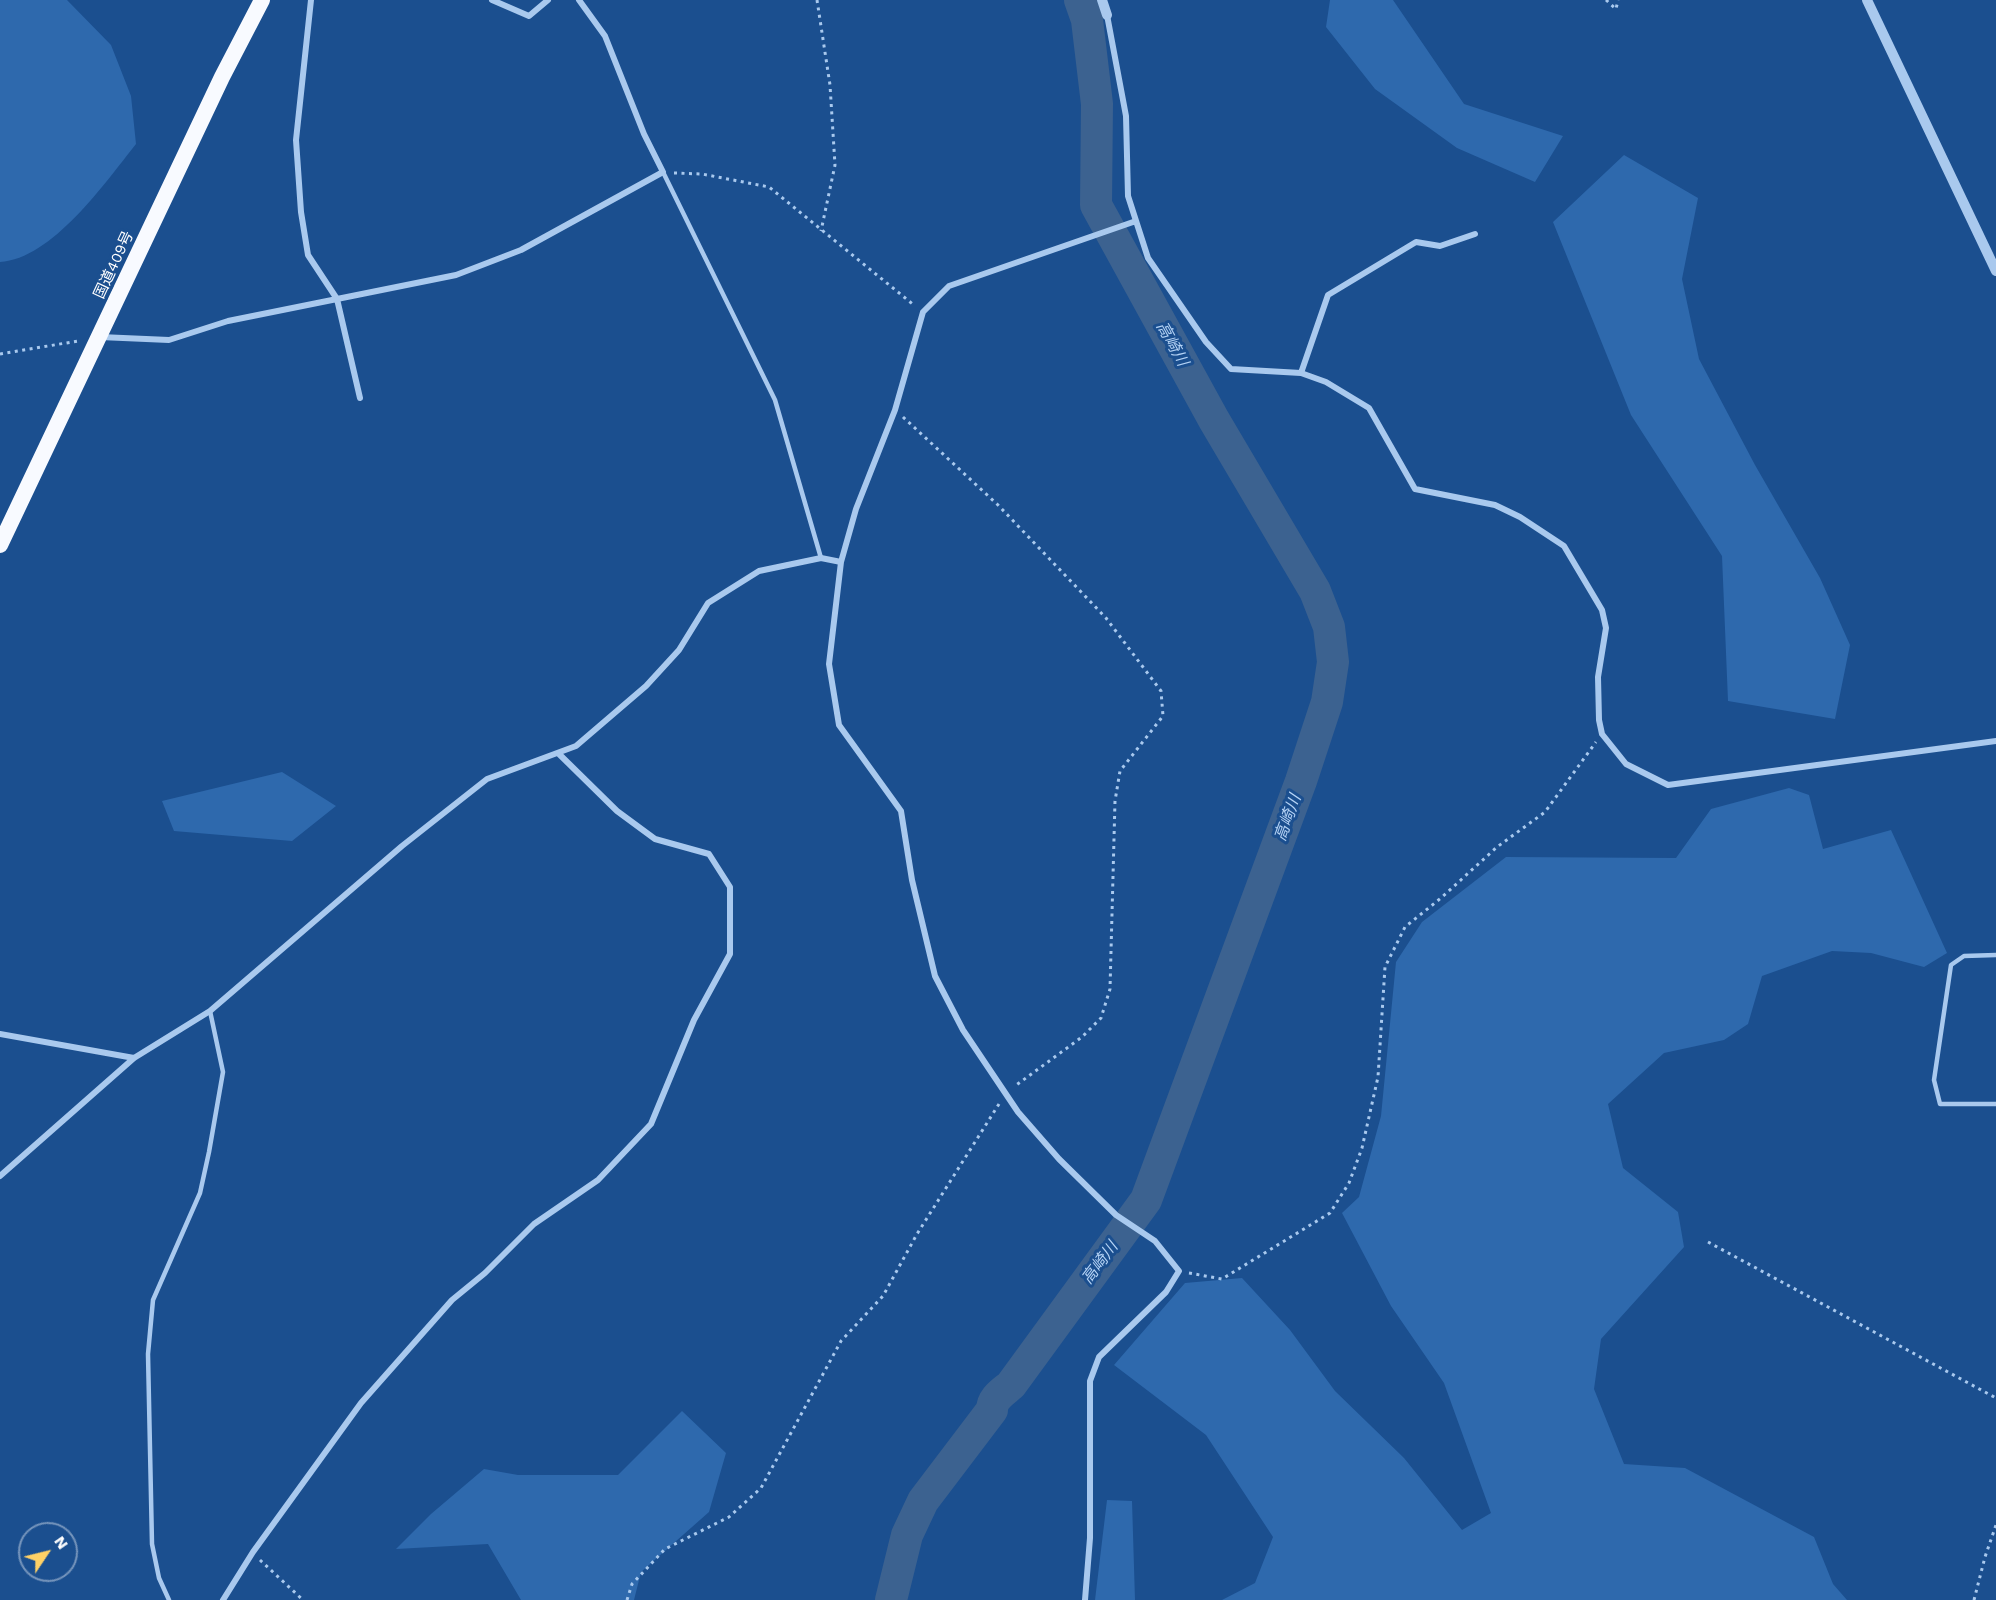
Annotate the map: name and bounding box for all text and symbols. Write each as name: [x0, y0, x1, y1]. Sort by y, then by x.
street label: 国道409号: [90, 228, 138, 302]
water label: 高崎川: [1152, 318, 1192, 370]
water label: 高崎川: [1271, 792, 1305, 844]
water label: 高崎川: [1078, 1238, 1122, 1288]
north arrow: [18, 1522, 78, 1582]
text: N: [50, 1532, 73, 1553]

